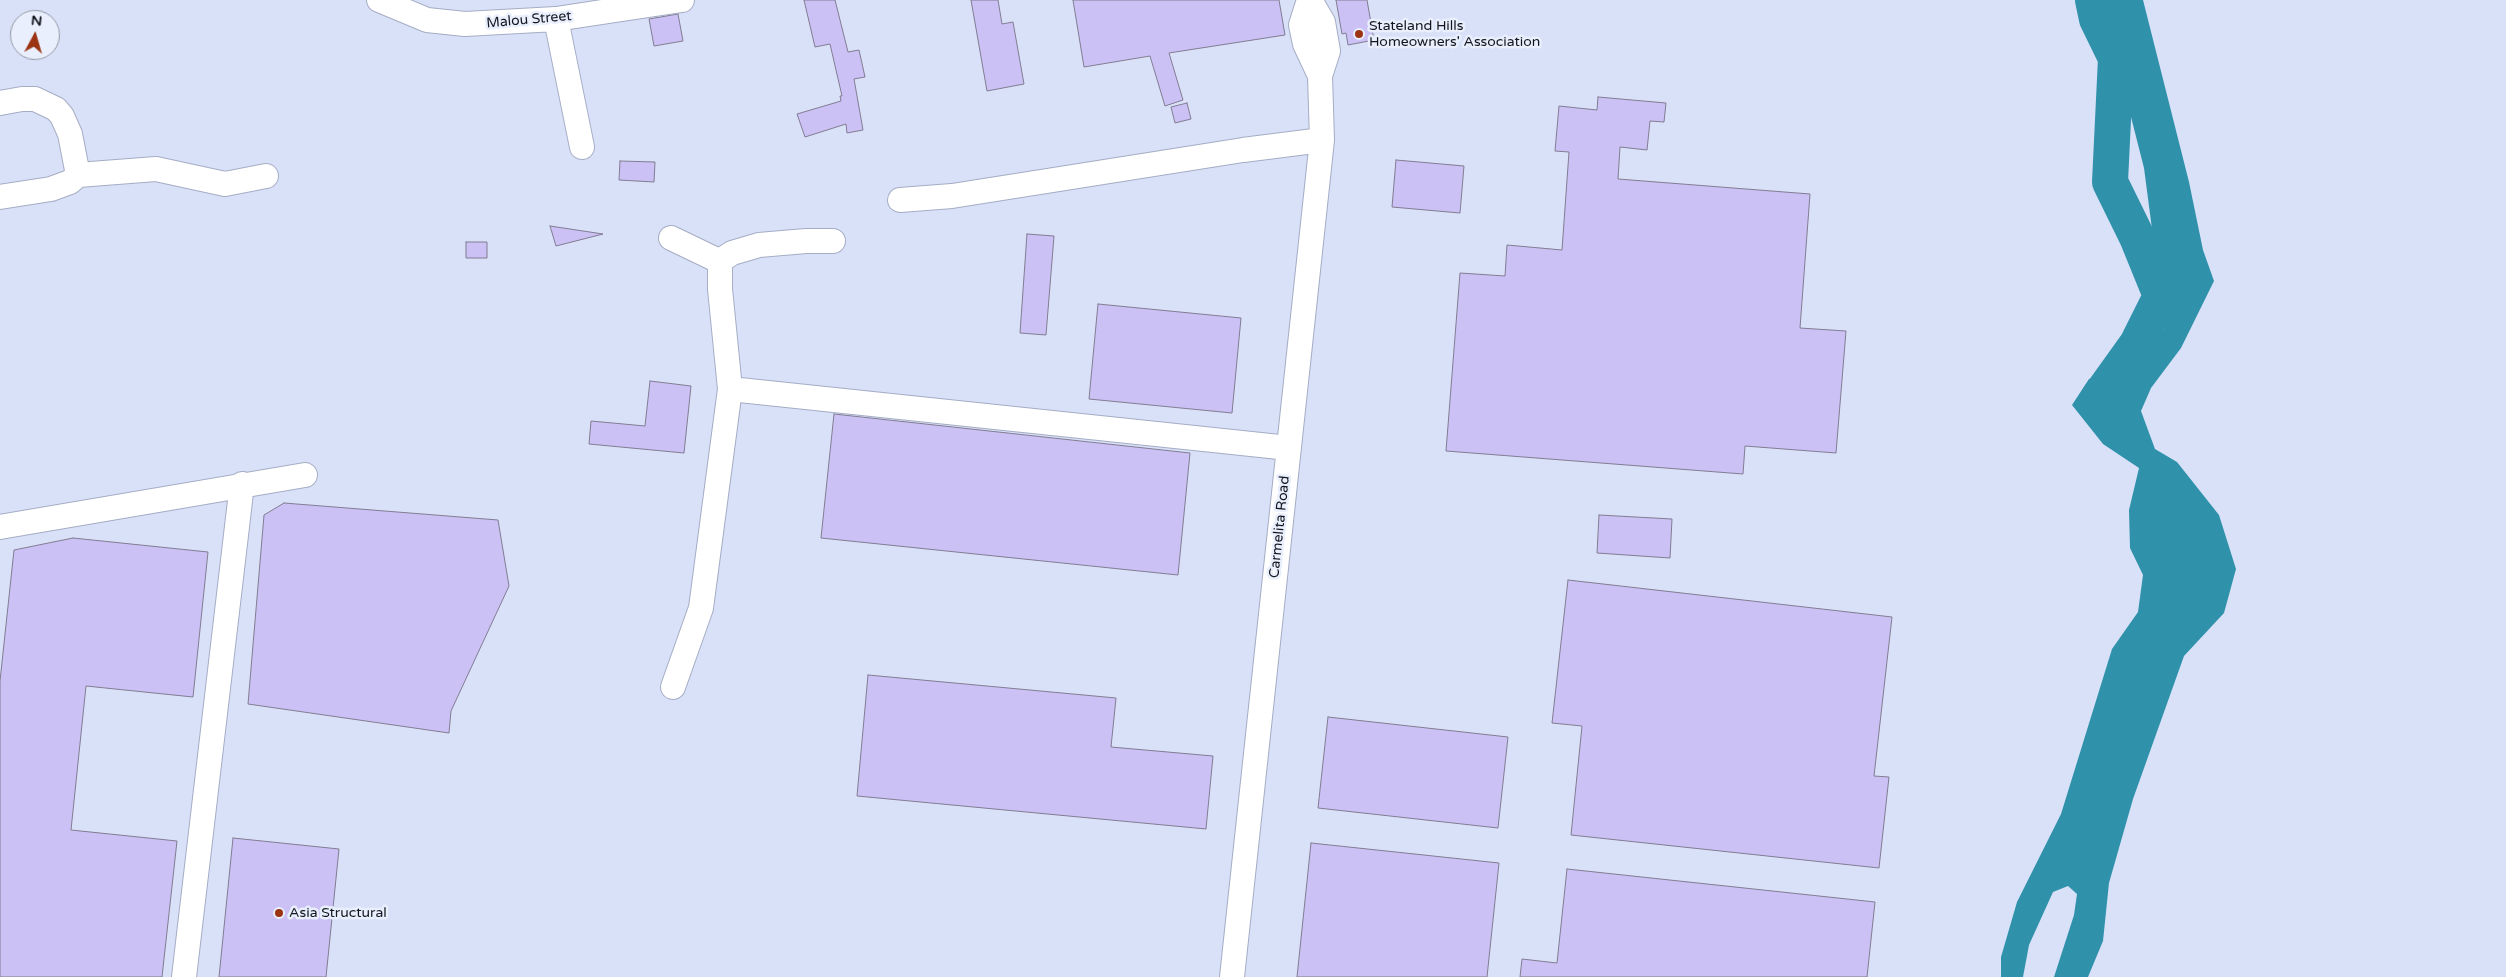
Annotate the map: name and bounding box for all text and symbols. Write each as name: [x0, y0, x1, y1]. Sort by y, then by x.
street label: Malou Street: [486, 8, 572, 32]
north arrow: [10, 10, 60, 60]
text: N: [30, 12, 43, 30]
place label: Stateland Hills Homeowners' Association: [1369, 18, 1540, 50]
marker: Stateland Hills Homeowners' Association: [1353, 28, 1365, 40]
street label: Carmelita Road: [1266, 475, 1294, 579]
place label: Asia Structural: [289, 905, 387, 921]
marker: Asia Structural: [273, 907, 285, 919]

